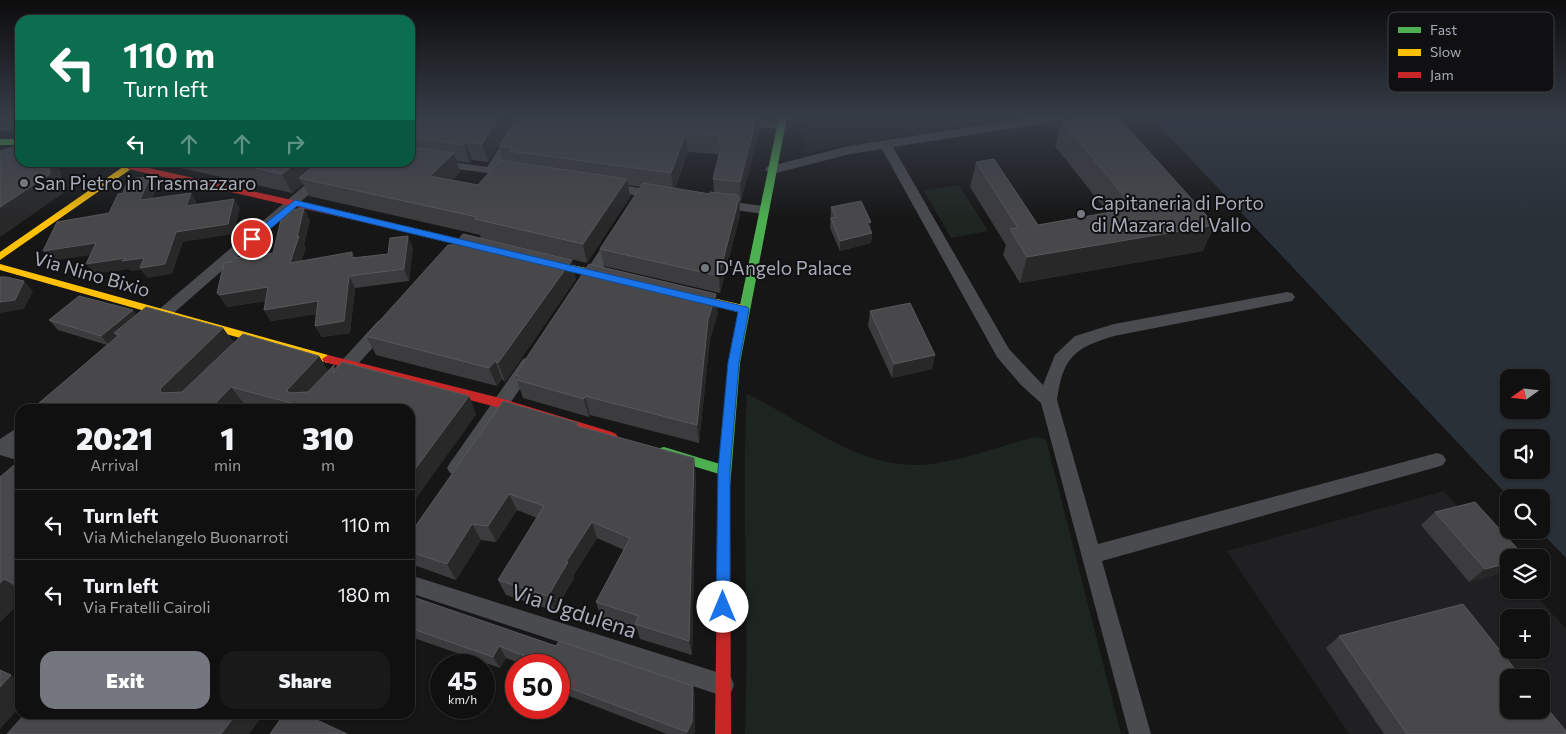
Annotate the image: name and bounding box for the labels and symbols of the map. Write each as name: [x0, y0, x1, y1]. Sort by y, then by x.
legend: [1388, 12, 1554, 92]
text: Fast: [1430, 21, 1457, 38]
text: Slow: [1430, 43, 1461, 60]
text: Jam: [1430, 66, 1454, 83]
place label: San Pietro in Trasmazzaro: [34, 171, 256, 194]
marker: San Pietro in Trasmazzaro: [18, 177, 30, 189]
place label: Capitaneria di Porto di Mazara del Vallo: [1091, 191, 1264, 236]
marker: Capitaneria di Porto di Mazara del Vallo: [1075, 208, 1087, 220]
pin: [231, 218, 273, 260]
street label: Via Nino Bixio: [31, 246, 153, 301]
place label: D'Angelo Palace: [715, 256, 852, 279]
marker: D'Angelo Palace: [699, 262, 711, 274]
north arrow: [1500, 369, 1550, 419]
street label: Via Ugdulena: [508, 578, 640, 644]
position arrow: [696, 580, 748, 632]
speed limit sign: 50: [505, 654, 570, 719]

